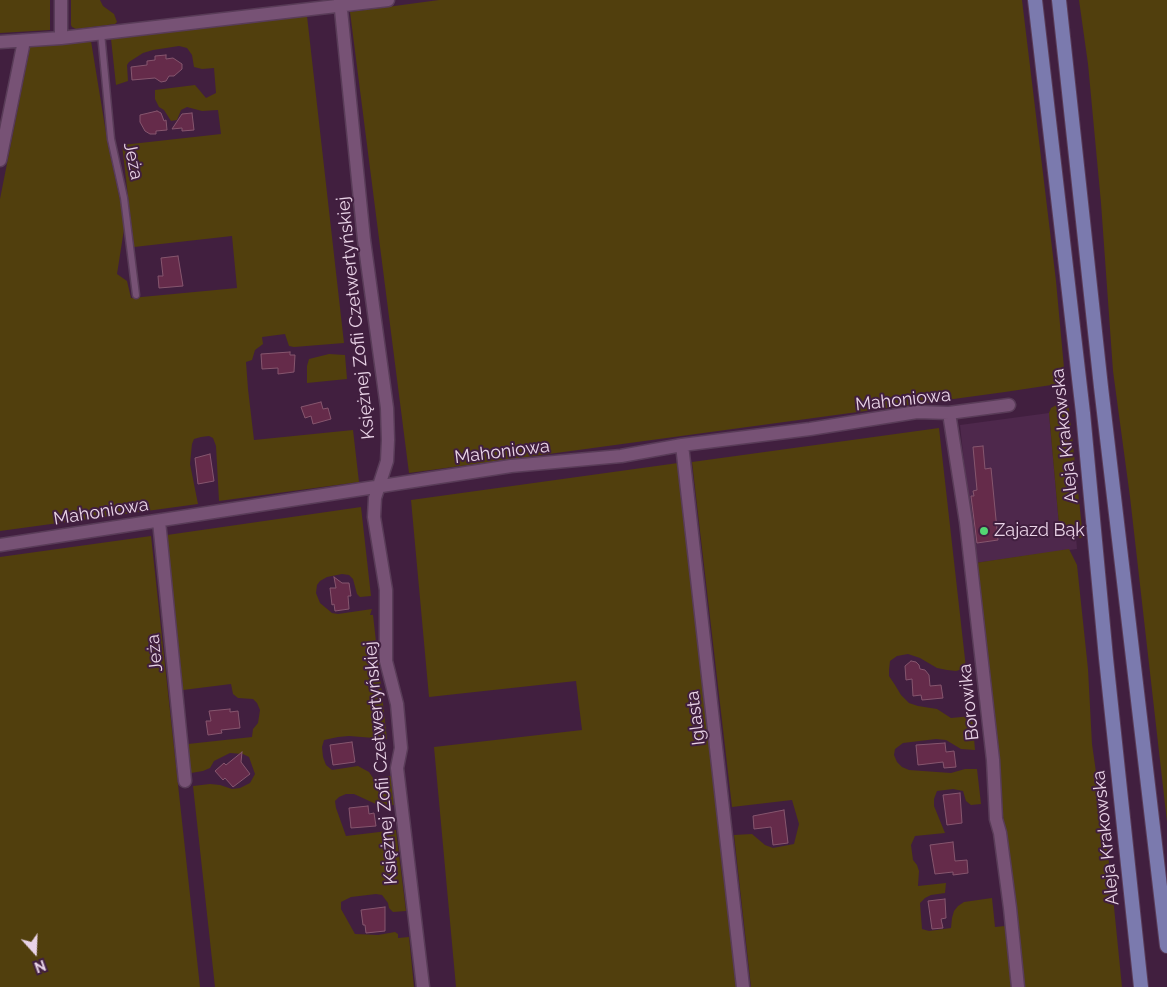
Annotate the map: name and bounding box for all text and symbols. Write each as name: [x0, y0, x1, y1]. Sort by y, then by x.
street label: Jeża: [119, 140, 147, 182]
street label: Księżnej Zofii Czetwertyńskiej: [333, 195, 379, 441]
street label: Aleja Krakowska: [1047, 367, 1083, 505]
street label: Mahoniowa: [854, 384, 952, 416]
street label: Mahoniowa: [453, 435, 551, 469]
street label: Mahoniowa: [52, 494, 150, 530]
place label: Zajazd Bąk: [994, 520, 1085, 542]
marker: Zajazd Bąk: [978, 525, 990, 537]
street label: Jeża: [142, 633, 168, 673]
street label: Księżnej Zofii Czetwertyńskiej: [360, 640, 402, 886]
street label: Borowika: [954, 663, 984, 741]
street label: Iglasta: [682, 690, 710, 746]
street label: Aleja Krakowska: [1088, 769, 1124, 907]
north arrow: [10, 927, 60, 977]
text: N: [32, 957, 48, 975]

